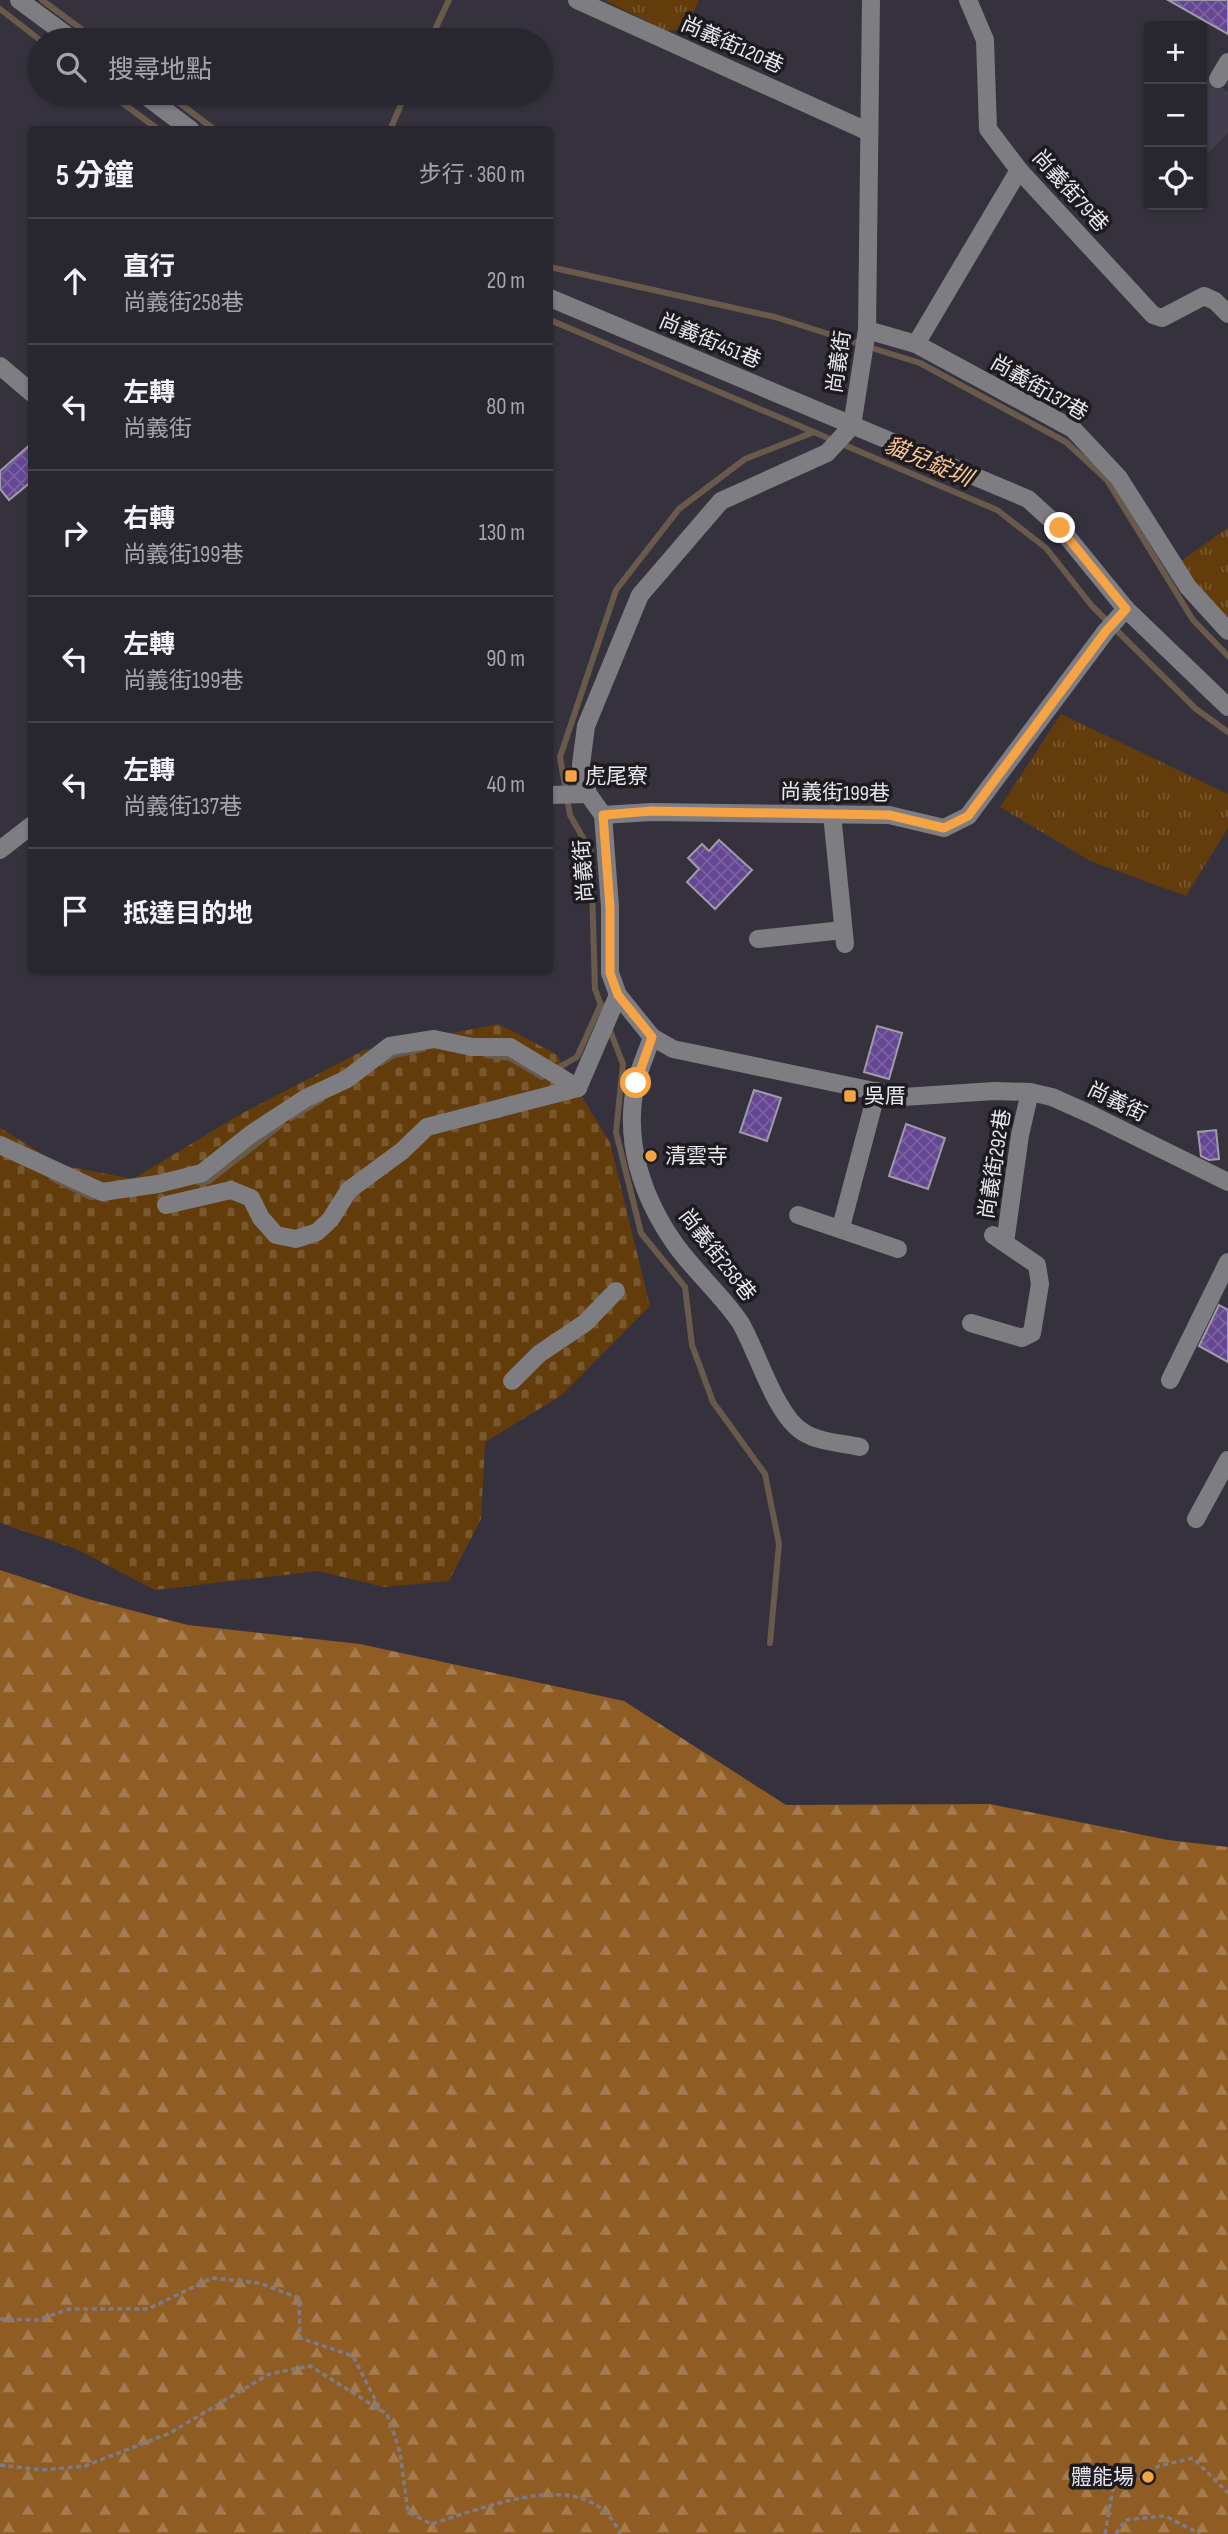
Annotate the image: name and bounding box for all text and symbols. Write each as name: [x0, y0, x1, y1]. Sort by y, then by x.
street label: 尚義街120巷: [677, 11, 787, 79]
map controls: [1144, 21, 1207, 210]
button: +: [1144, 21, 1207, 84]
search box: [28, 28, 553, 105]
icon: search: [52, 48, 90, 86]
text: 搜尋地點: [108, 55, 212, 86]
button: −: [1144, 84, 1207, 147]
street label: 尚義街79巷: [1027, 145, 1113, 237]
button: locate: [1144, 147, 1207, 210]
text: 5 分鐘: [56, 158, 134, 194]
text: 步行 · 360 m: [419, 161, 525, 189]
text: 直行: [123, 252, 175, 283]
icon: ahead: [56, 262, 94, 300]
text: 20 m: [487, 267, 525, 295]
text: 尚義街258巷: [123, 289, 244, 317]
street label: 尚義街451巷: [655, 308, 765, 374]
street label: 尚義街: [822, 329, 856, 395]
street label: 尚義街137巷: [986, 350, 1092, 426]
text: 左轉: [123, 378, 175, 409]
icon: left: [56, 388, 94, 426]
text: 80 m: [486, 393, 525, 421]
text: 尚義街: [123, 415, 192, 443]
water label: 貓兒錠圳: [880, 431, 979, 494]
text: 右轉: [123, 504, 175, 535]
route end: [1044, 512, 1075, 543]
icon: right: [56, 514, 94, 552]
text: 130 m: [479, 519, 525, 547]
text: 尚義街199巷: [123, 541, 243, 569]
text: 左轉: [123, 630, 175, 661]
icon: left: [56, 640, 94, 678]
text: 90 m: [486, 645, 525, 673]
text: 尚義街199巷: [123, 667, 243, 695]
text: 左轉: [123, 756, 175, 787]
place label: 虎尾寮: [585, 764, 648, 789]
icon: left: [56, 766, 94, 804]
marker: 虎尾寮: [563, 768, 579, 784]
text: 40 m: [487, 771, 525, 799]
street label: 尚義街199巷: [780, 780, 890, 806]
text: 尚義街137巷: [123, 793, 242, 821]
street label: 尚義街: [569, 839, 599, 903]
icon: arrive: [56, 892, 94, 930]
text: 抵達目的地: [123, 899, 253, 930]
route start: [620, 1067, 651, 1098]
street label: 尚義街: [1083, 1077, 1151, 1127]
place label: 吳厝: [864, 1084, 906, 1109]
marker: 吳厝: [842, 1088, 858, 1104]
street label: 尚義街292巷: [974, 1107, 1016, 1221]
place label: 清雲寺: [665, 1144, 728, 1169]
marker: 清雲寺: [643, 1148, 659, 1164]
street label: 尚義街258巷: [673, 1204, 761, 1306]
place label: 體能場: [1071, 2465, 1134, 2490]
marker: 體能場: [1140, 2469, 1156, 2485]

